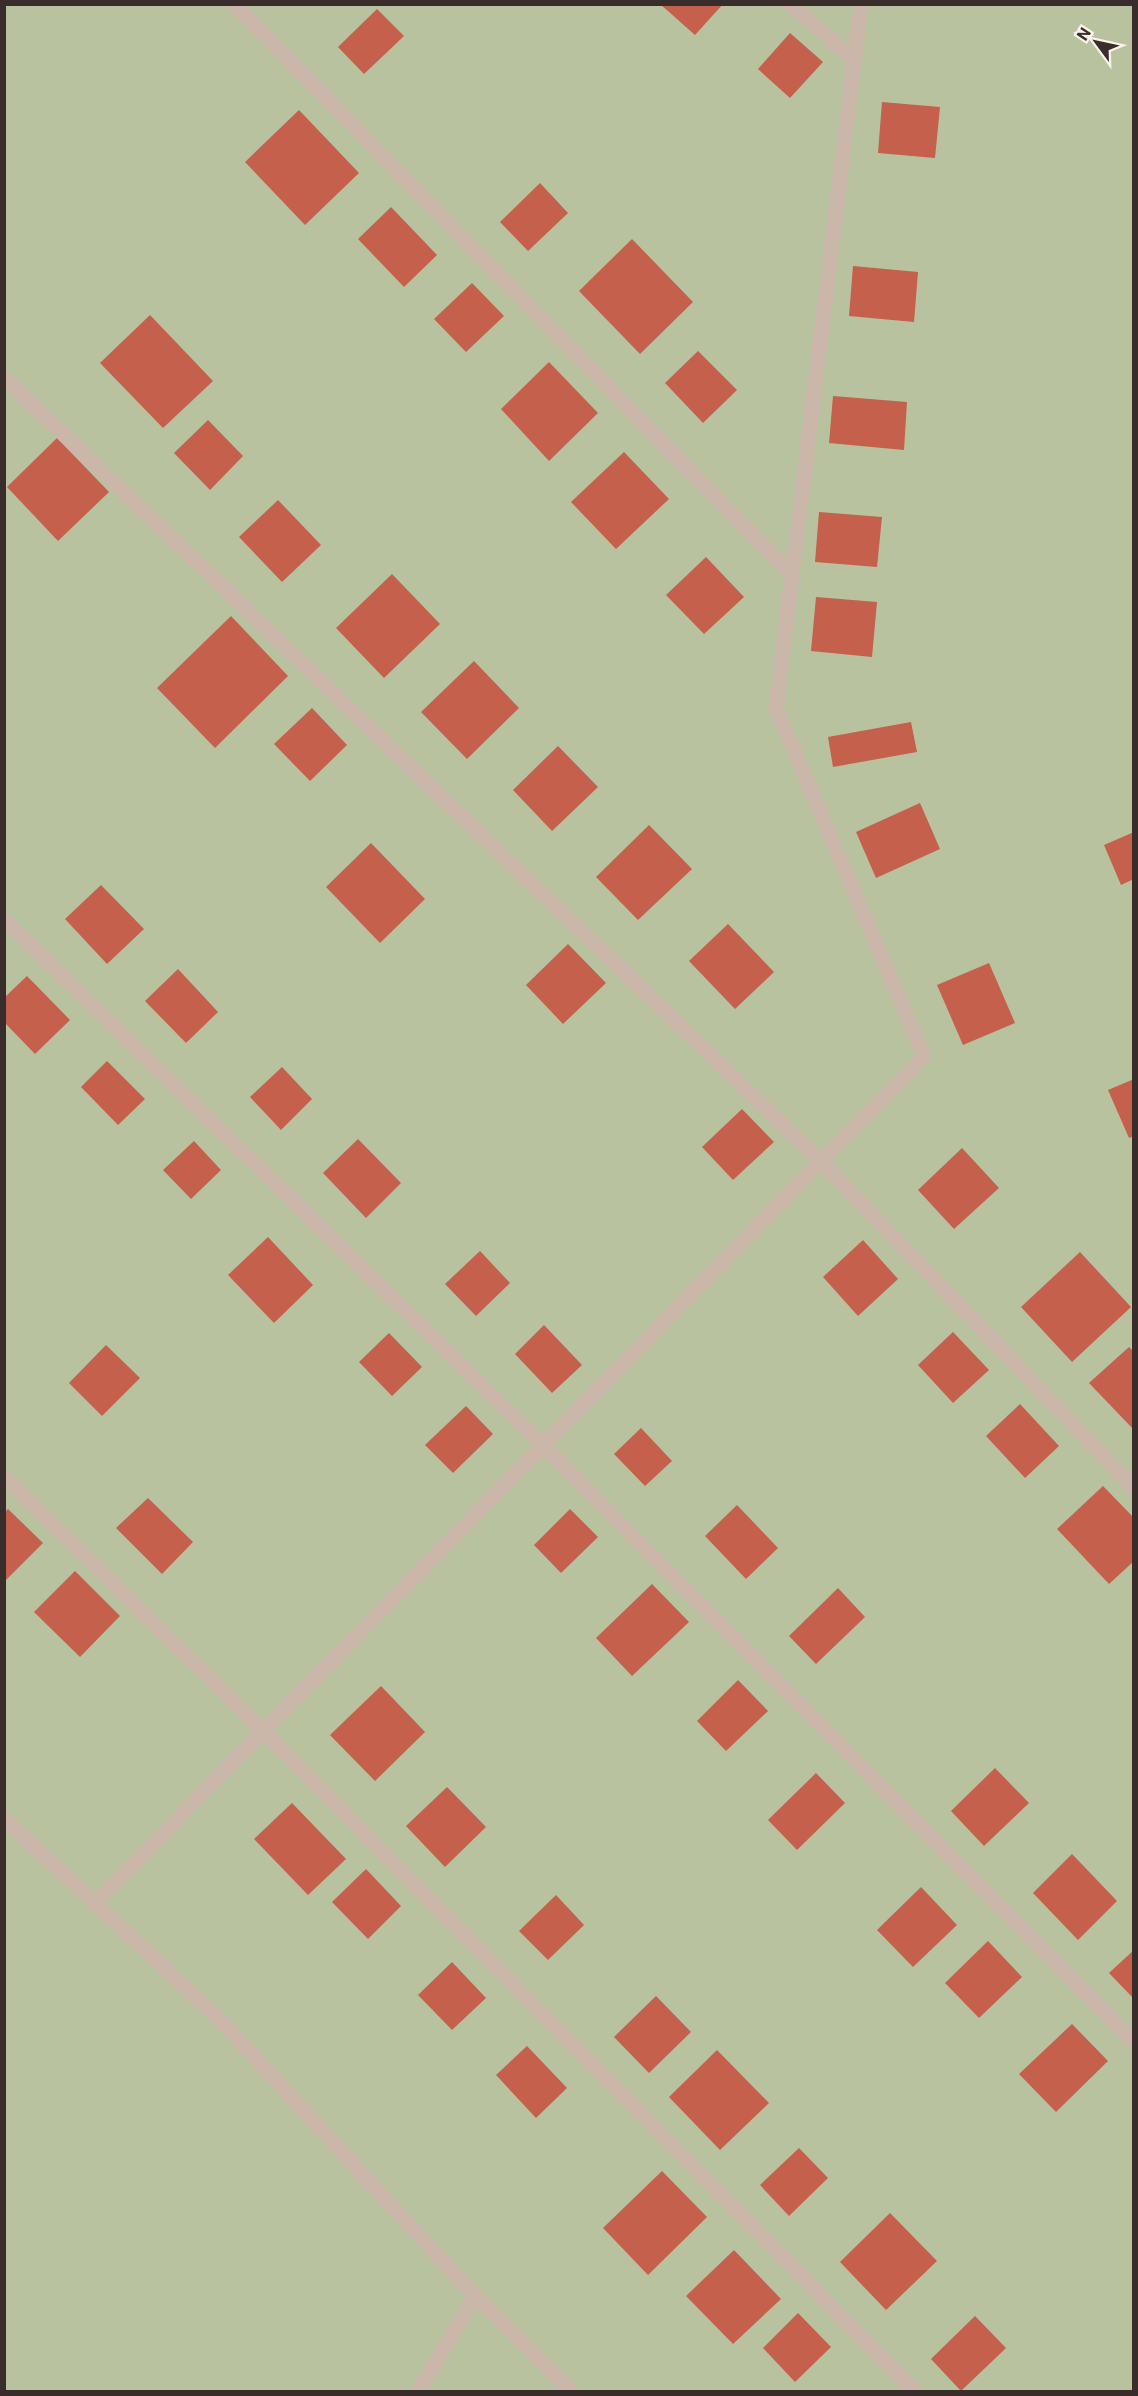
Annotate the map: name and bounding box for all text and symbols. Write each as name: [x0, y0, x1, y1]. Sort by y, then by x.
north arrow: [1066, 12, 1126, 72]
text: N: [1073, 24, 1095, 44]

